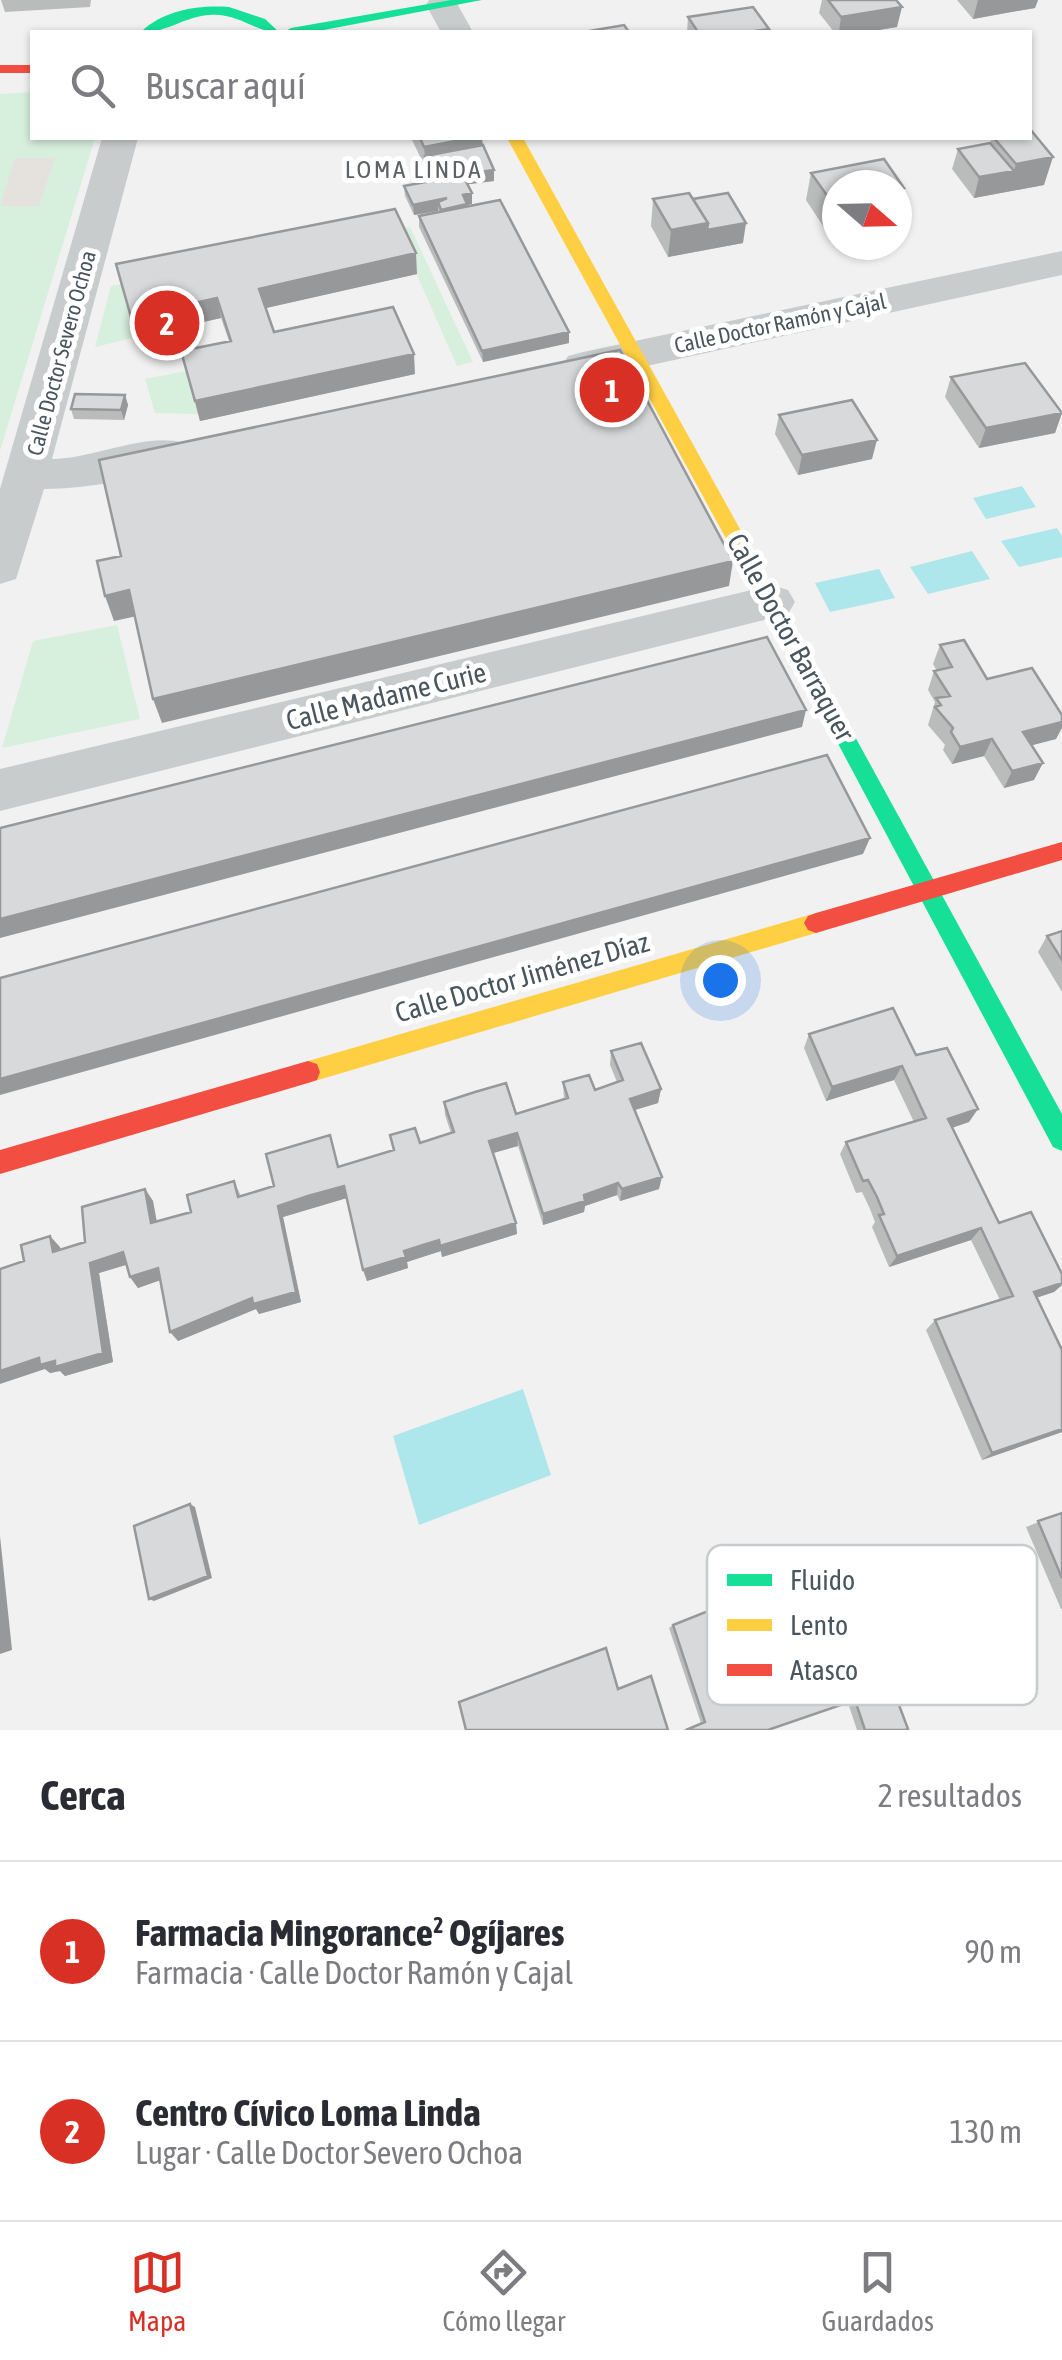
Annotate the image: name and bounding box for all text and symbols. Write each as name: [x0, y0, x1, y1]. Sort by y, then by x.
search box: [30, 30, 1032, 140]
icon: search: [65, 58, 120, 113]
text: Buscar aquí: [145, 64, 306, 107]
district label: LOMA LINDA: [345, 155, 483, 183]
north arrow: [822, 170, 912, 260]
street label: Calle Doctor Severo Ochoa: [21, 248, 101, 458]
pin: 2: [134, 286, 200, 360]
street label: Calle Doctor Ramón y Cajal: [672, 288, 888, 358]
pin: 1: [580, 352, 644, 428]
street label: Calle Doctor Barraquer: [721, 528, 862, 747]
street label: Calle Madame Curie: [283, 656, 489, 736]
street label: Calle Doctor Jiménez Díaz: [391, 925, 653, 1029]
your location: [695, 955, 746, 1006]
legend: [707, 1545, 1037, 1705]
text: Fluido: [790, 1564, 855, 1596]
text: Lento: [790, 1609, 848, 1641]
text: Atasco: [790, 1654, 858, 1686]
text: Cerca: [40, 1771, 125, 1819]
text: 2 resultados: [878, 1777, 1022, 1814]
text: Farmacia Mingorance² Ogíjares: [135, 1911, 564, 1954]
text: 1: [65, 1933, 80, 1970]
text: 90 m: [964, 1933, 1022, 1970]
text: Farmacia · Calle Doctor Ramón y Cajal: [135, 1954, 573, 1991]
text: Centro Cívico Loma Linda: [135, 2091, 481, 2134]
text: 2: [65, 2113, 80, 2150]
text: 130 m: [949, 2113, 1022, 2150]
text: Lugar · Calle Doctor Severo Ochoa: [135, 2134, 523, 2171]
tab: Mapa: [128, 2245, 186, 2337]
tab: Cómo llegar: [442, 2245, 565, 2337]
tab: Guardados: [822, 2245, 934, 2337]

